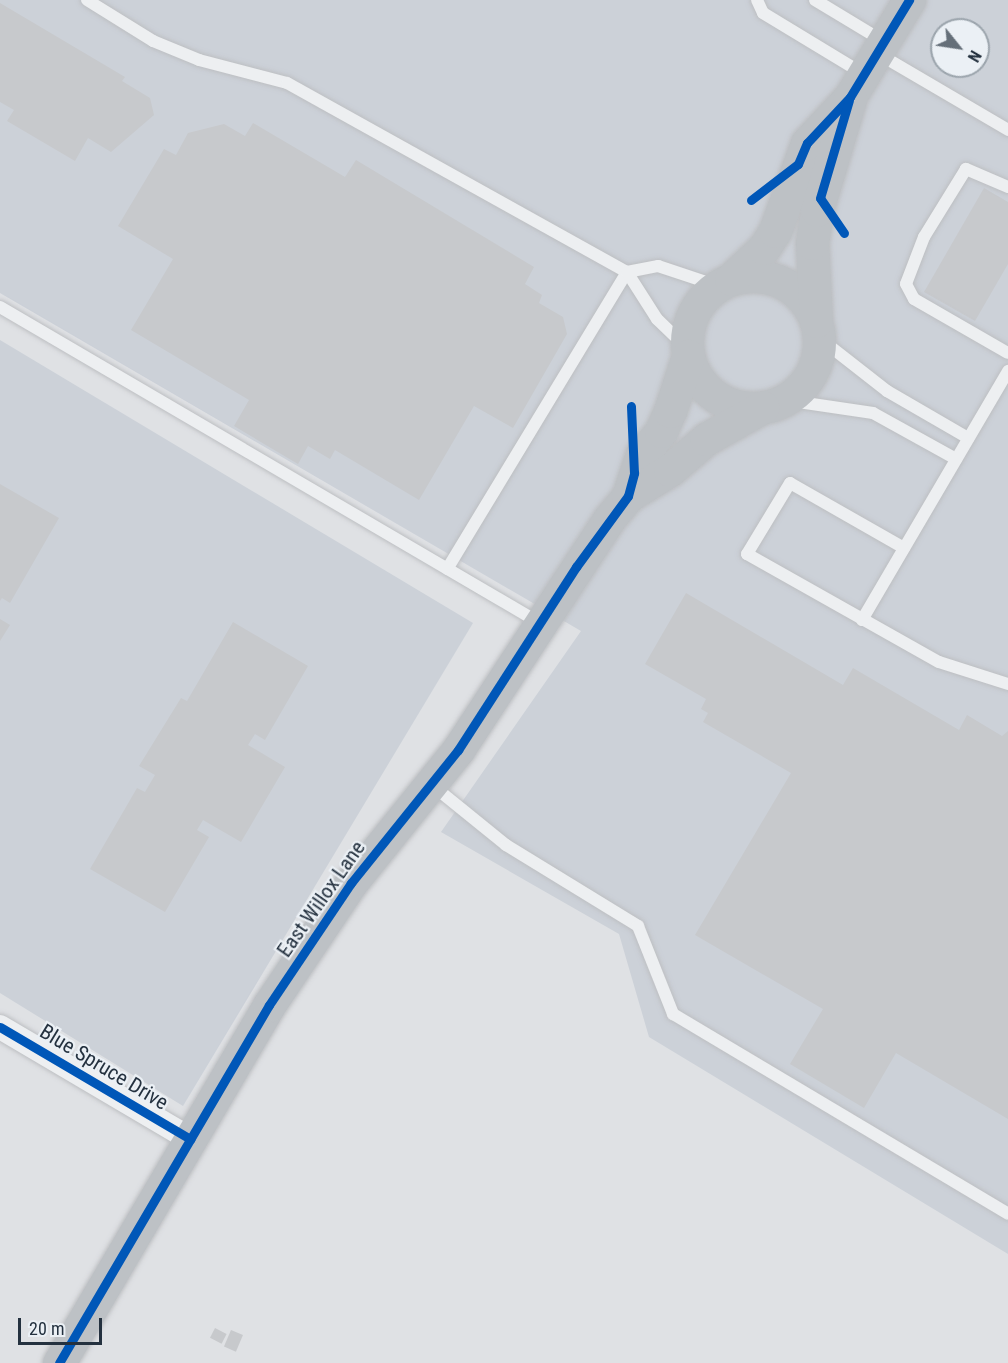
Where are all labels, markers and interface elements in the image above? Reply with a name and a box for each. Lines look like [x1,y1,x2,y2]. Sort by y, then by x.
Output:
north arrow [930,18,990,78]
text: N [964,47,985,65]
street label: East Willox Lane [272,836,370,962]
street label: Blue Spruce Drive [35,1019,173,1115]
scale bar [21,1306,105,1344]
text: 20 m [29,1318,64,1339]

